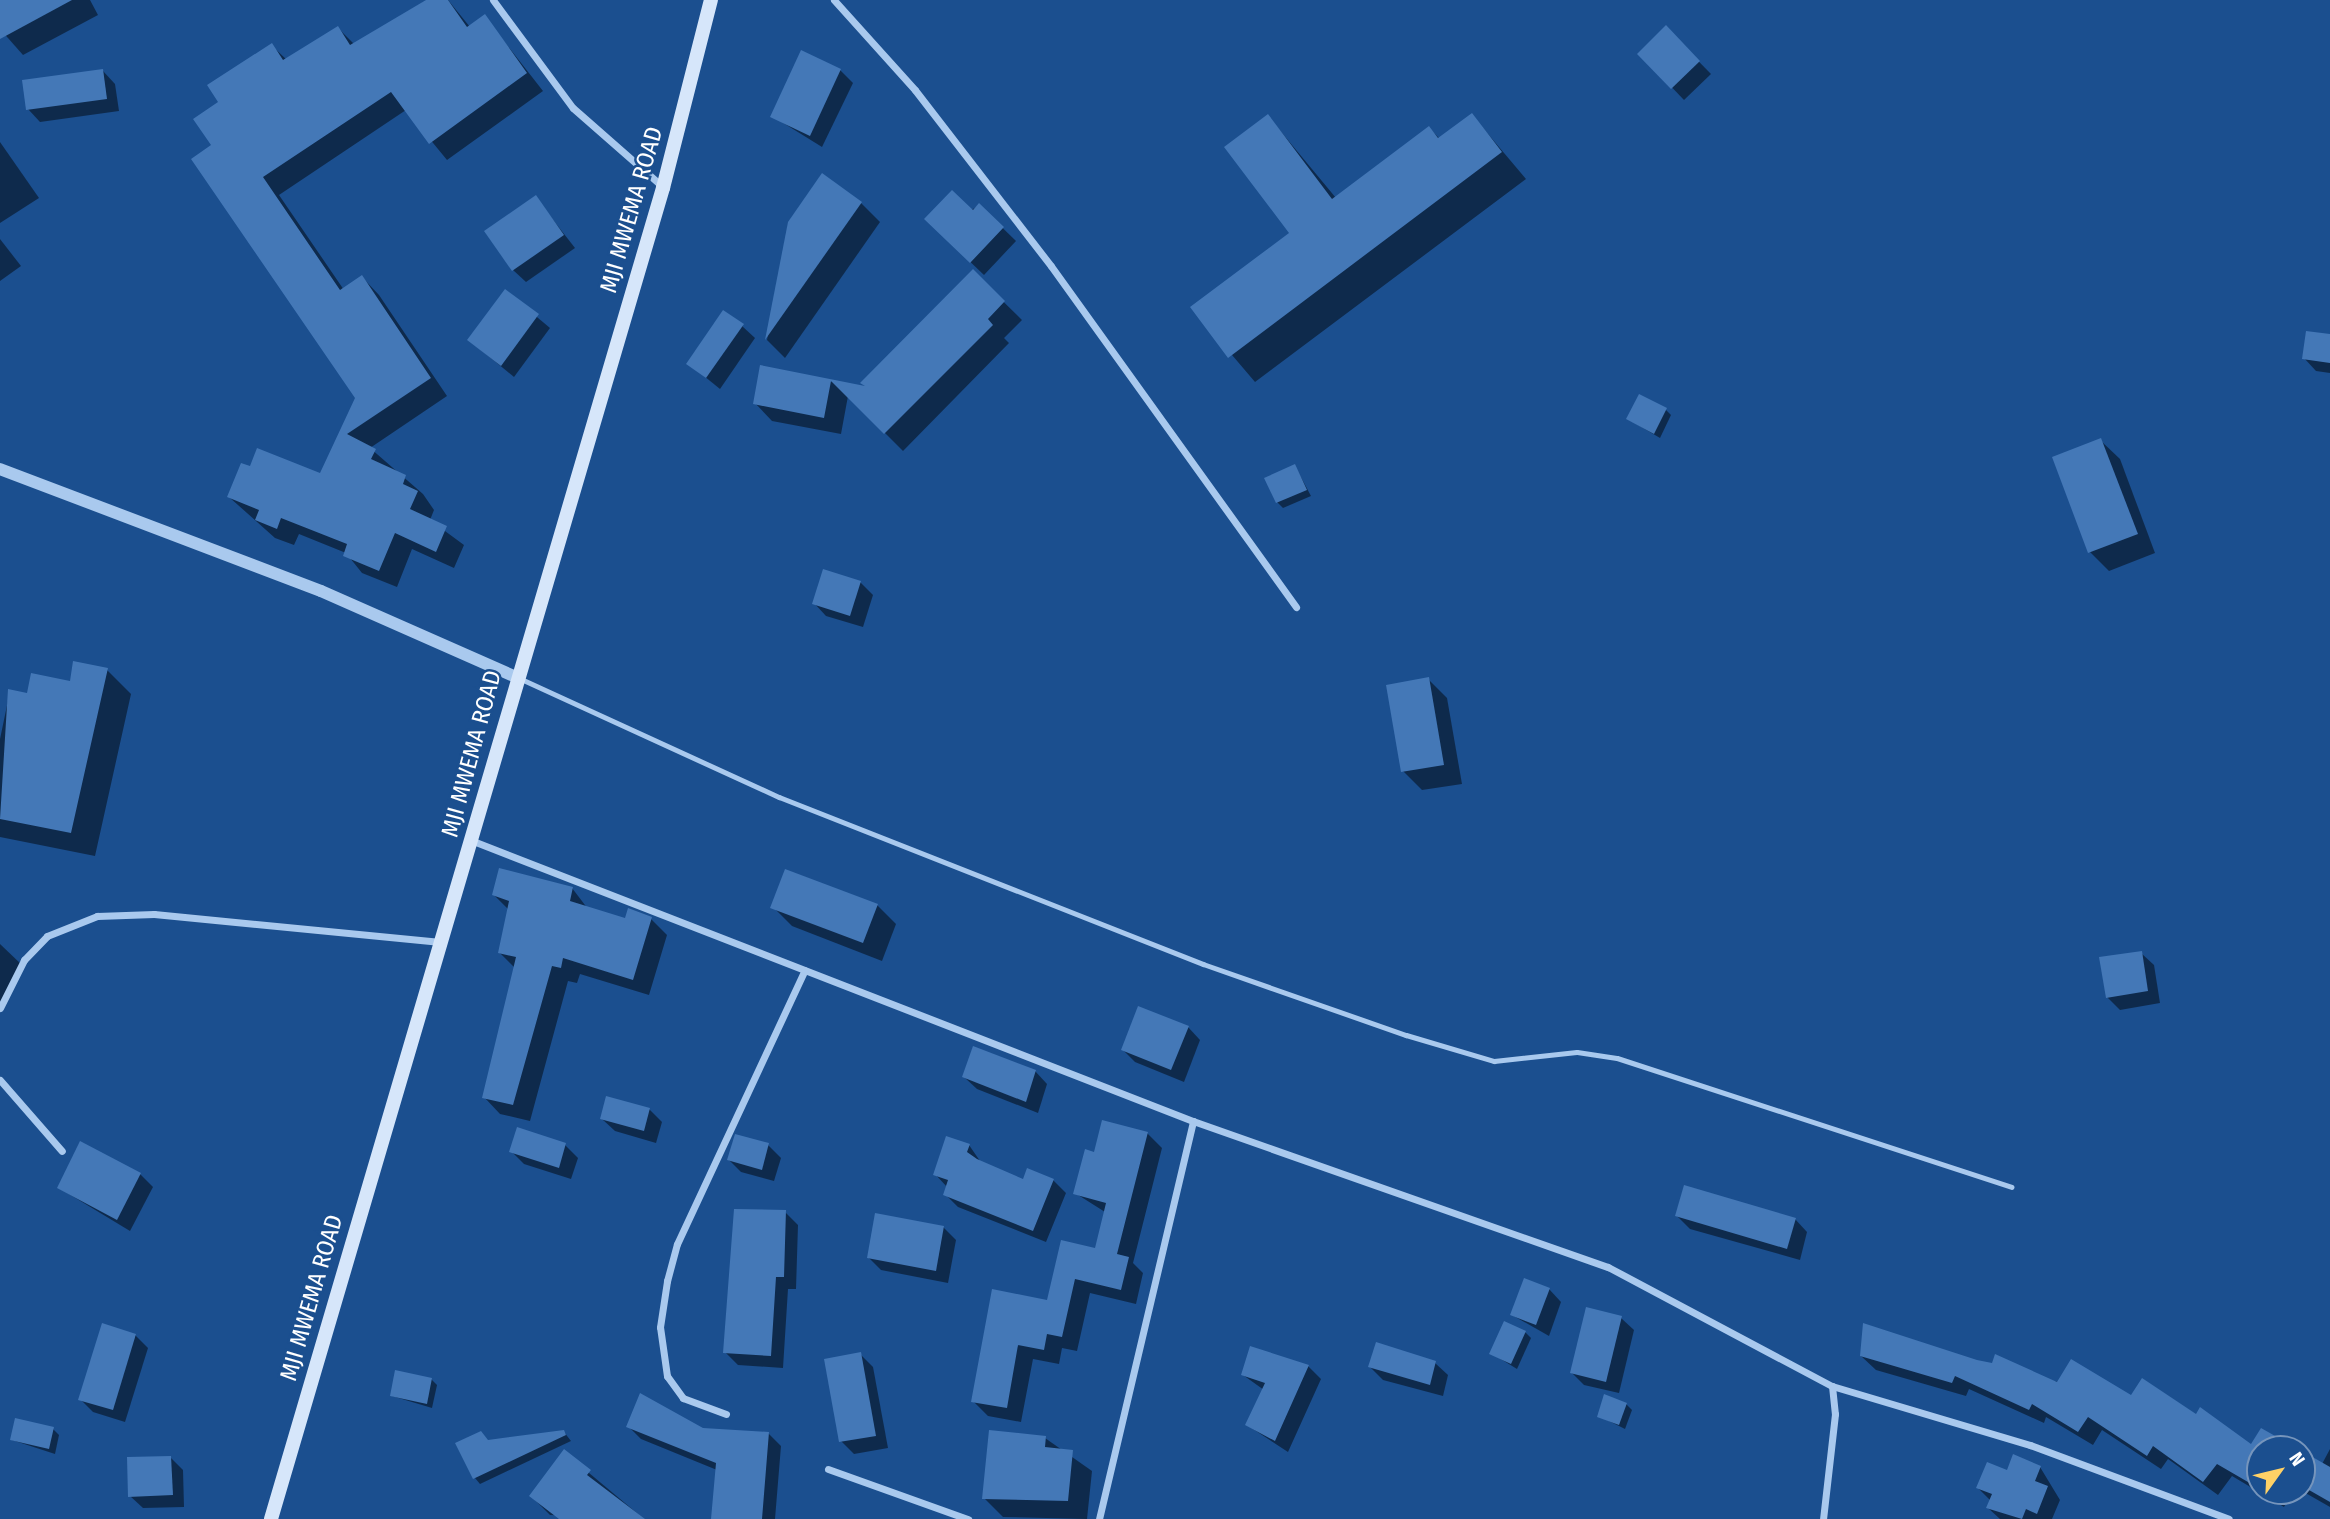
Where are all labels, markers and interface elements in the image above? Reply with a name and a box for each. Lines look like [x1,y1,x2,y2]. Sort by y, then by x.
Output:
street label: MJI MWEMA ROAD [595,124,669,296]
street label: MJI MWEMA ROAD [436,668,508,840]
street label: MJI MWEMA ROAD [275,1212,349,1384]
north arrow [2246,1435,2316,1505]
text: N [2284,1448,2310,1470]

